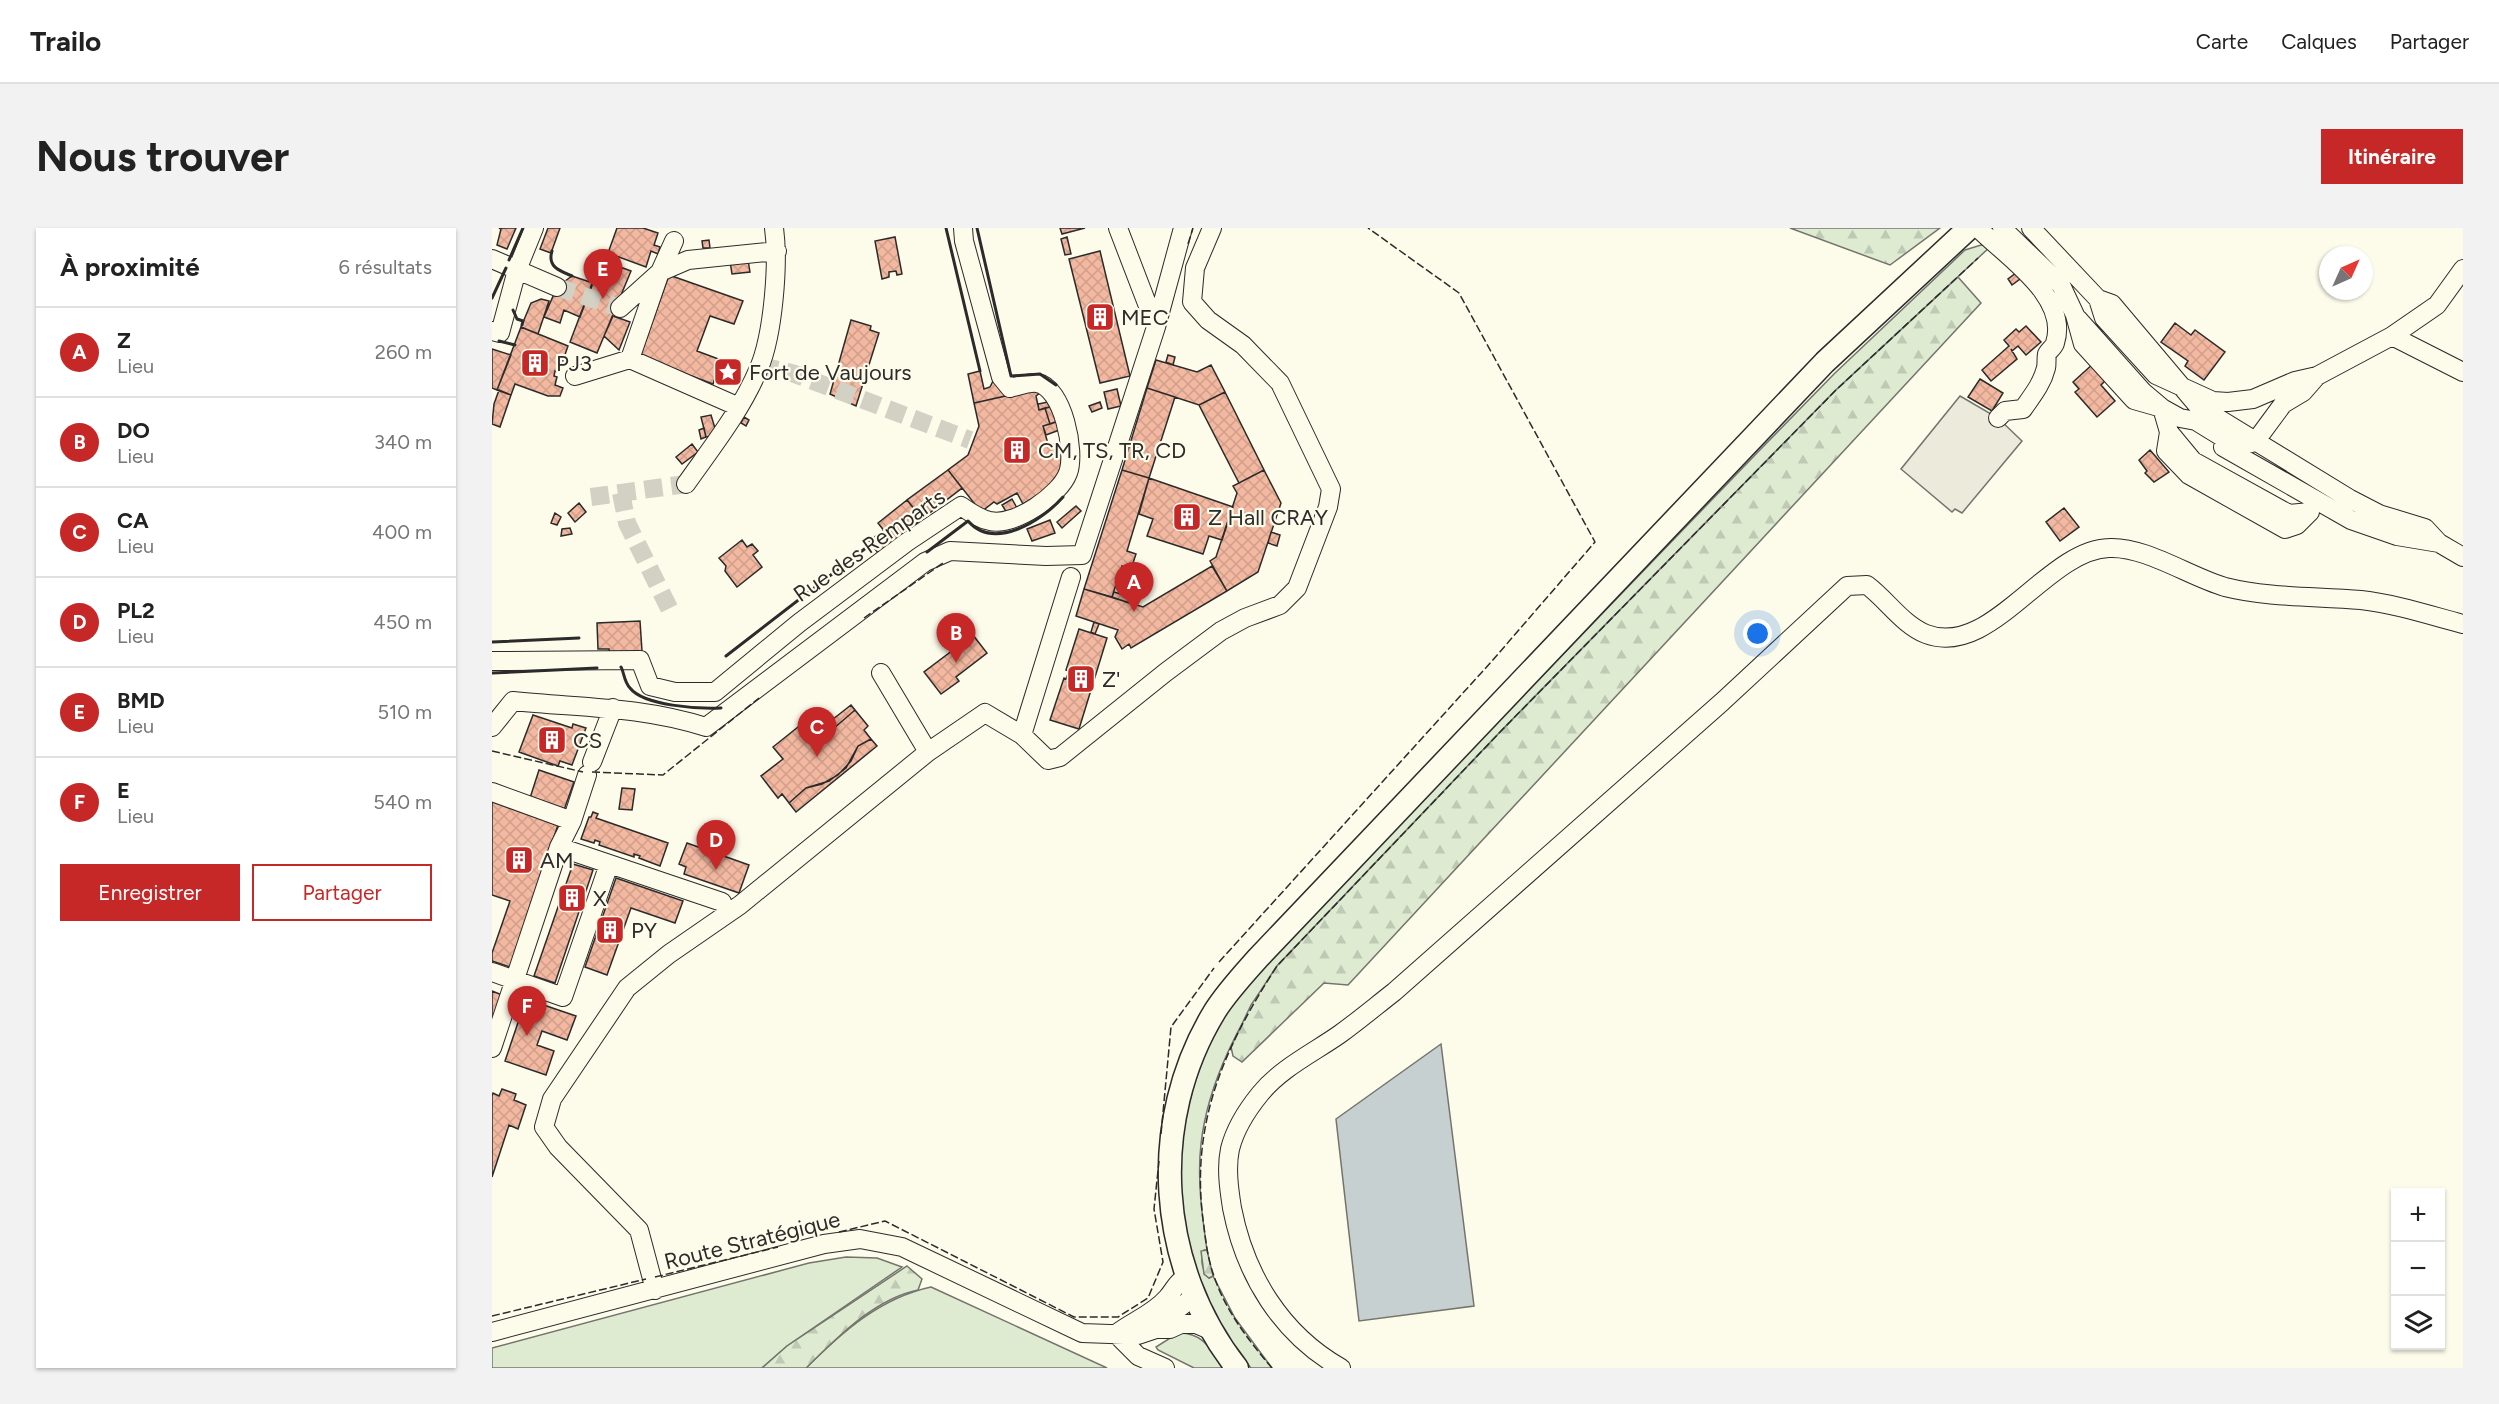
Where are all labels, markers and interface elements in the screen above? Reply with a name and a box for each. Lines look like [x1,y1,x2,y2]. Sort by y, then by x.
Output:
text: Trailo [30,24,101,58]
text: Carte [2196,29,2248,54]
text: Calques [2281,29,2357,54]
text: Partager [2390,29,2469,54]
button: Itinéraire [2321,129,2463,184]
text: Nous trouver [36,131,289,182]
north arrow [2319,246,2373,300]
pin: E [584,250,622,299]
text: À proximité [60,251,200,283]
text: 6 résultats [339,255,432,279]
building icon: MEC [1084,301,1116,333]
place label: MEC [1121,304,1169,331]
text: Z [117,327,131,354]
text: A [72,340,87,364]
text: 260 m [375,340,432,364]
building icon: PJ3 [519,347,551,379]
place label: PJ3 [556,350,592,377]
text: Lieu [117,354,154,378]
place icon: Fort de Vaujours [712,356,744,388]
place label: Fort de Vaujours [749,359,912,386]
text: DO [117,417,150,444]
text: B [73,430,86,454]
text: 340 m [374,430,432,454]
building icon: CM, TS, TR, CD [1001,434,1033,466]
place label: CM, TS, TR, CD [1038,437,1186,464]
text: Lieu [117,444,154,468]
street label: Rue des Remparts [788,483,950,608]
building icon: Z Hall CRAY [1171,501,1203,533]
place label: Z Hall CRAY [1208,504,1329,531]
text: CA [117,507,149,534]
text: C [72,520,87,544]
text: 400 m [372,520,432,544]
text: Lieu [117,534,154,558]
pin: A [1114,562,1154,612]
text: PL2 [117,597,155,624]
text: D [73,610,87,634]
text: 450 m [373,610,432,634]
pin: B [936,614,976,663]
your location [1743,619,1772,648]
text: Lieu [117,624,154,648]
building icon: Z' [1065,663,1097,695]
place label: Z' [1102,666,1121,693]
text: BMD [117,687,165,714]
text: E [74,700,85,724]
text: 510 m [377,700,432,724]
pin: C [798,708,836,757]
text: Lieu [117,714,154,738]
building icon: CS [536,724,568,756]
place label: CS [573,727,602,754]
text: E [117,777,130,804]
text: F [74,790,85,814]
text: 540 m [373,790,432,814]
text: Lieu [117,804,154,828]
pin: D [696,820,736,870]
building icon: AM [503,844,535,876]
place label: AM [540,847,574,874]
button: Enregistrer [60,864,240,921]
button: Partager [252,864,432,921]
building icon: X [556,882,588,914]
place label: X [593,885,607,912]
building icon: PY [594,914,626,946]
place label: PY [631,917,658,944]
pin: F [507,986,546,1036]
map controls [2391,1188,2445,1350]
button: + [2391,1188,2445,1242]
street label: Route Stratégique [661,1206,843,1275]
button: − [2391,1242,2445,1296]
button: layers [2391,1296,2445,1350]

